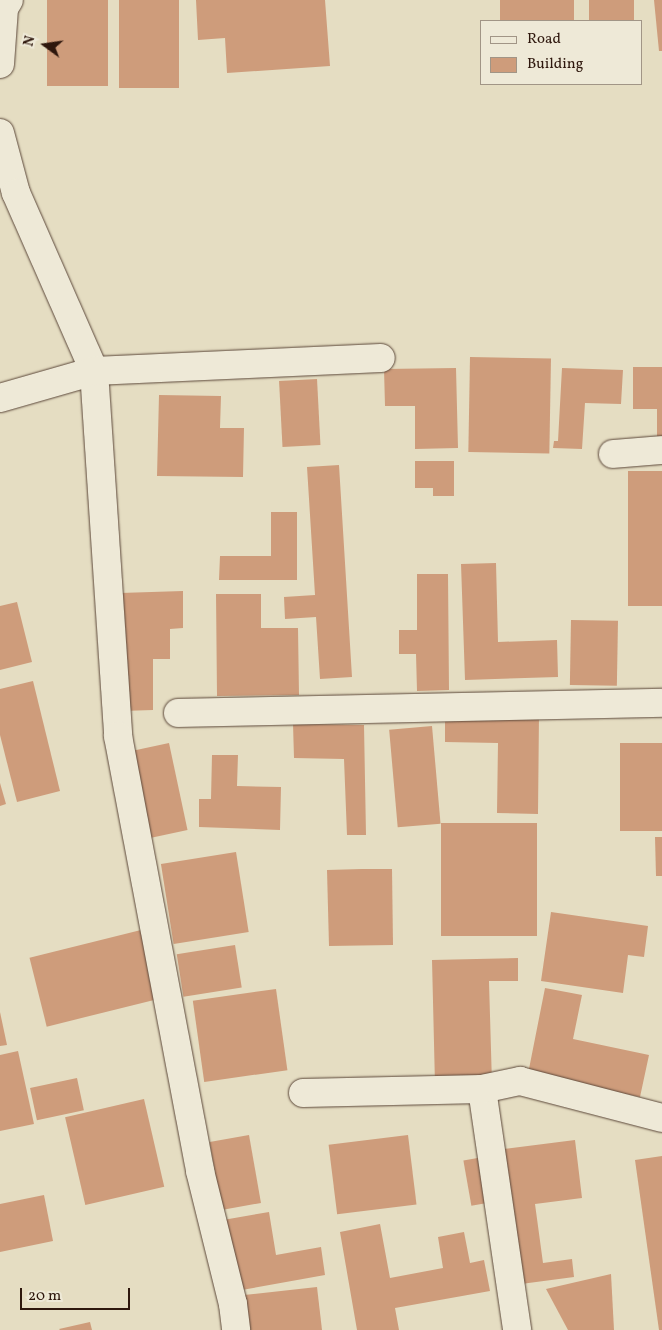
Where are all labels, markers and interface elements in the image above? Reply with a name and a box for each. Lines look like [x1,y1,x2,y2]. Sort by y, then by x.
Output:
north arrow [20,20,70,70]
legend [480,20,642,85]
text: Road [527,29,561,50]
text: N [20,34,40,48]
text: Building [527,54,583,75]
scale bar [22,1278,132,1310]
text: 20 m [28,1286,61,1307]

